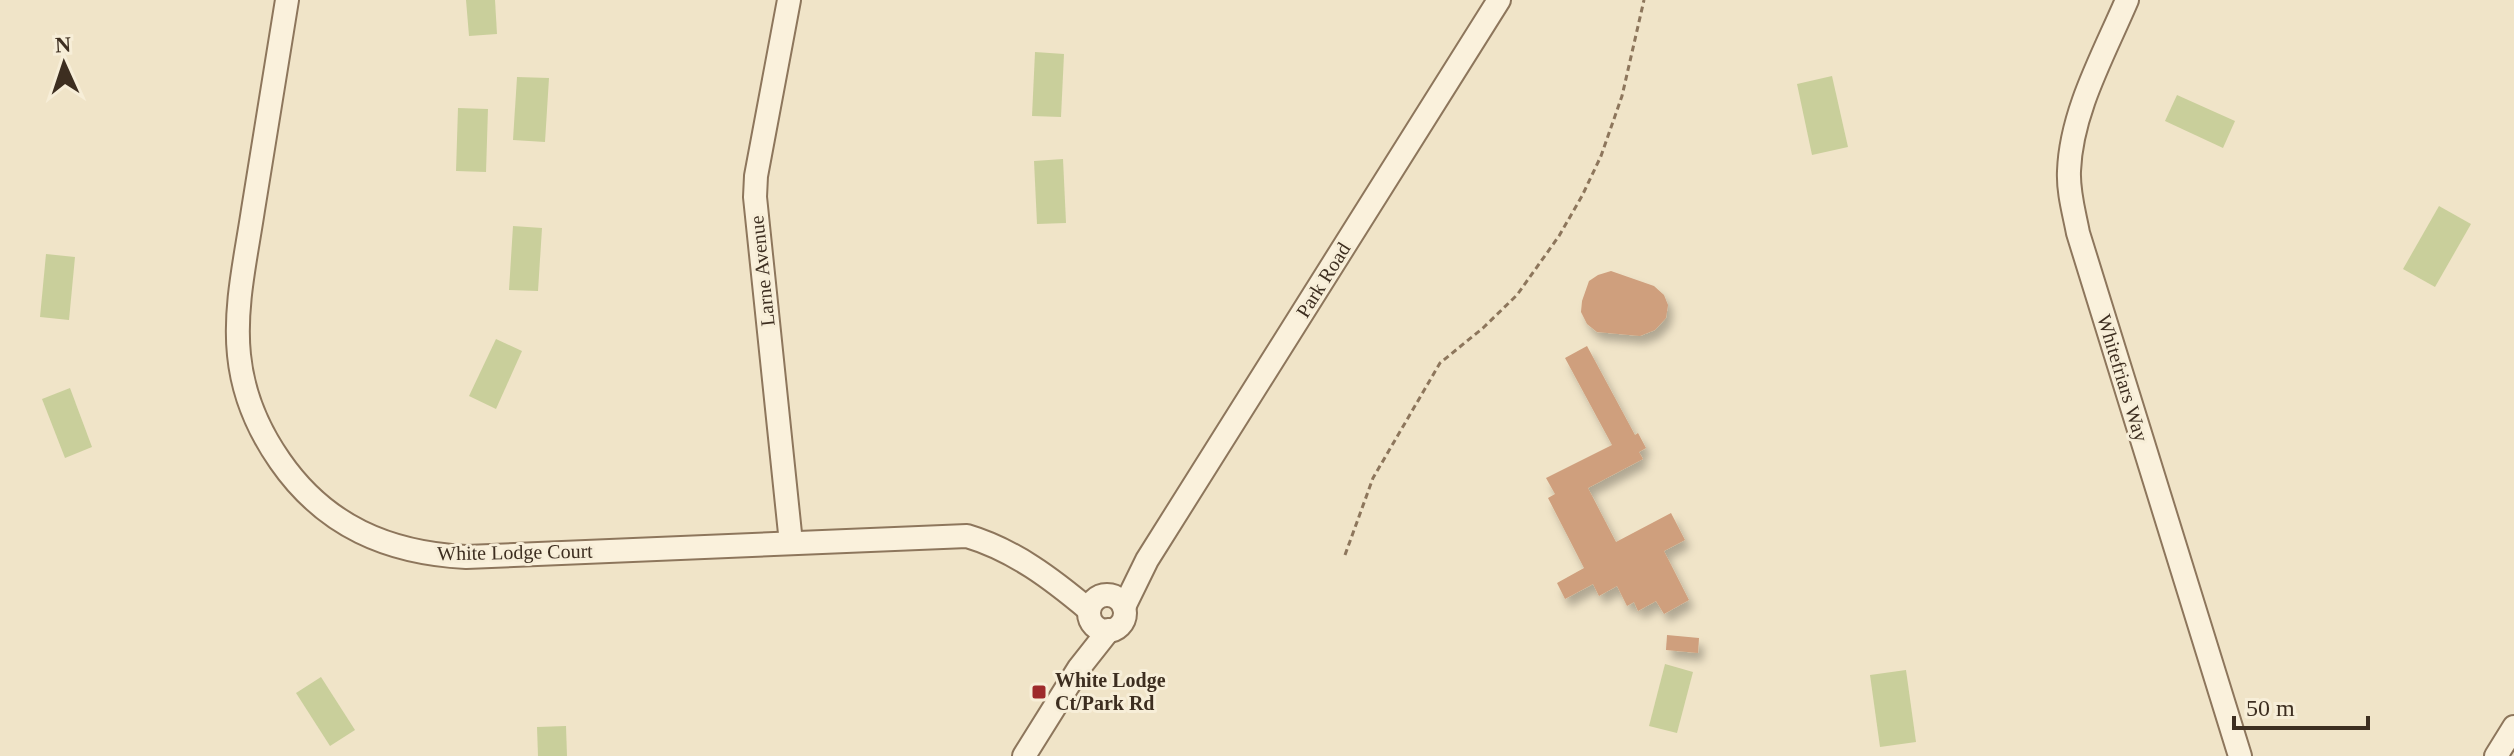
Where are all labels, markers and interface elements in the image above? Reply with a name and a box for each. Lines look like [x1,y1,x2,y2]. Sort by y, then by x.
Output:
north arrow [24,24,104,104]
text: N [54,32,72,57]
street label: Larne Avenue [745,214,779,327]
street label: Park Road [1291,239,1355,321]
street label: Whitefriars Way [2092,312,2153,445]
street label: White Lodge Court [437,540,593,565]
place label: White Lodge Ct/Park Rd [1055,669,1166,714]
scale bar [2234,680,2368,730]
marker: White Lodge Ct/Park Rd [1030,683,1048,701]
text: 50 m [2246,695,2295,721]

